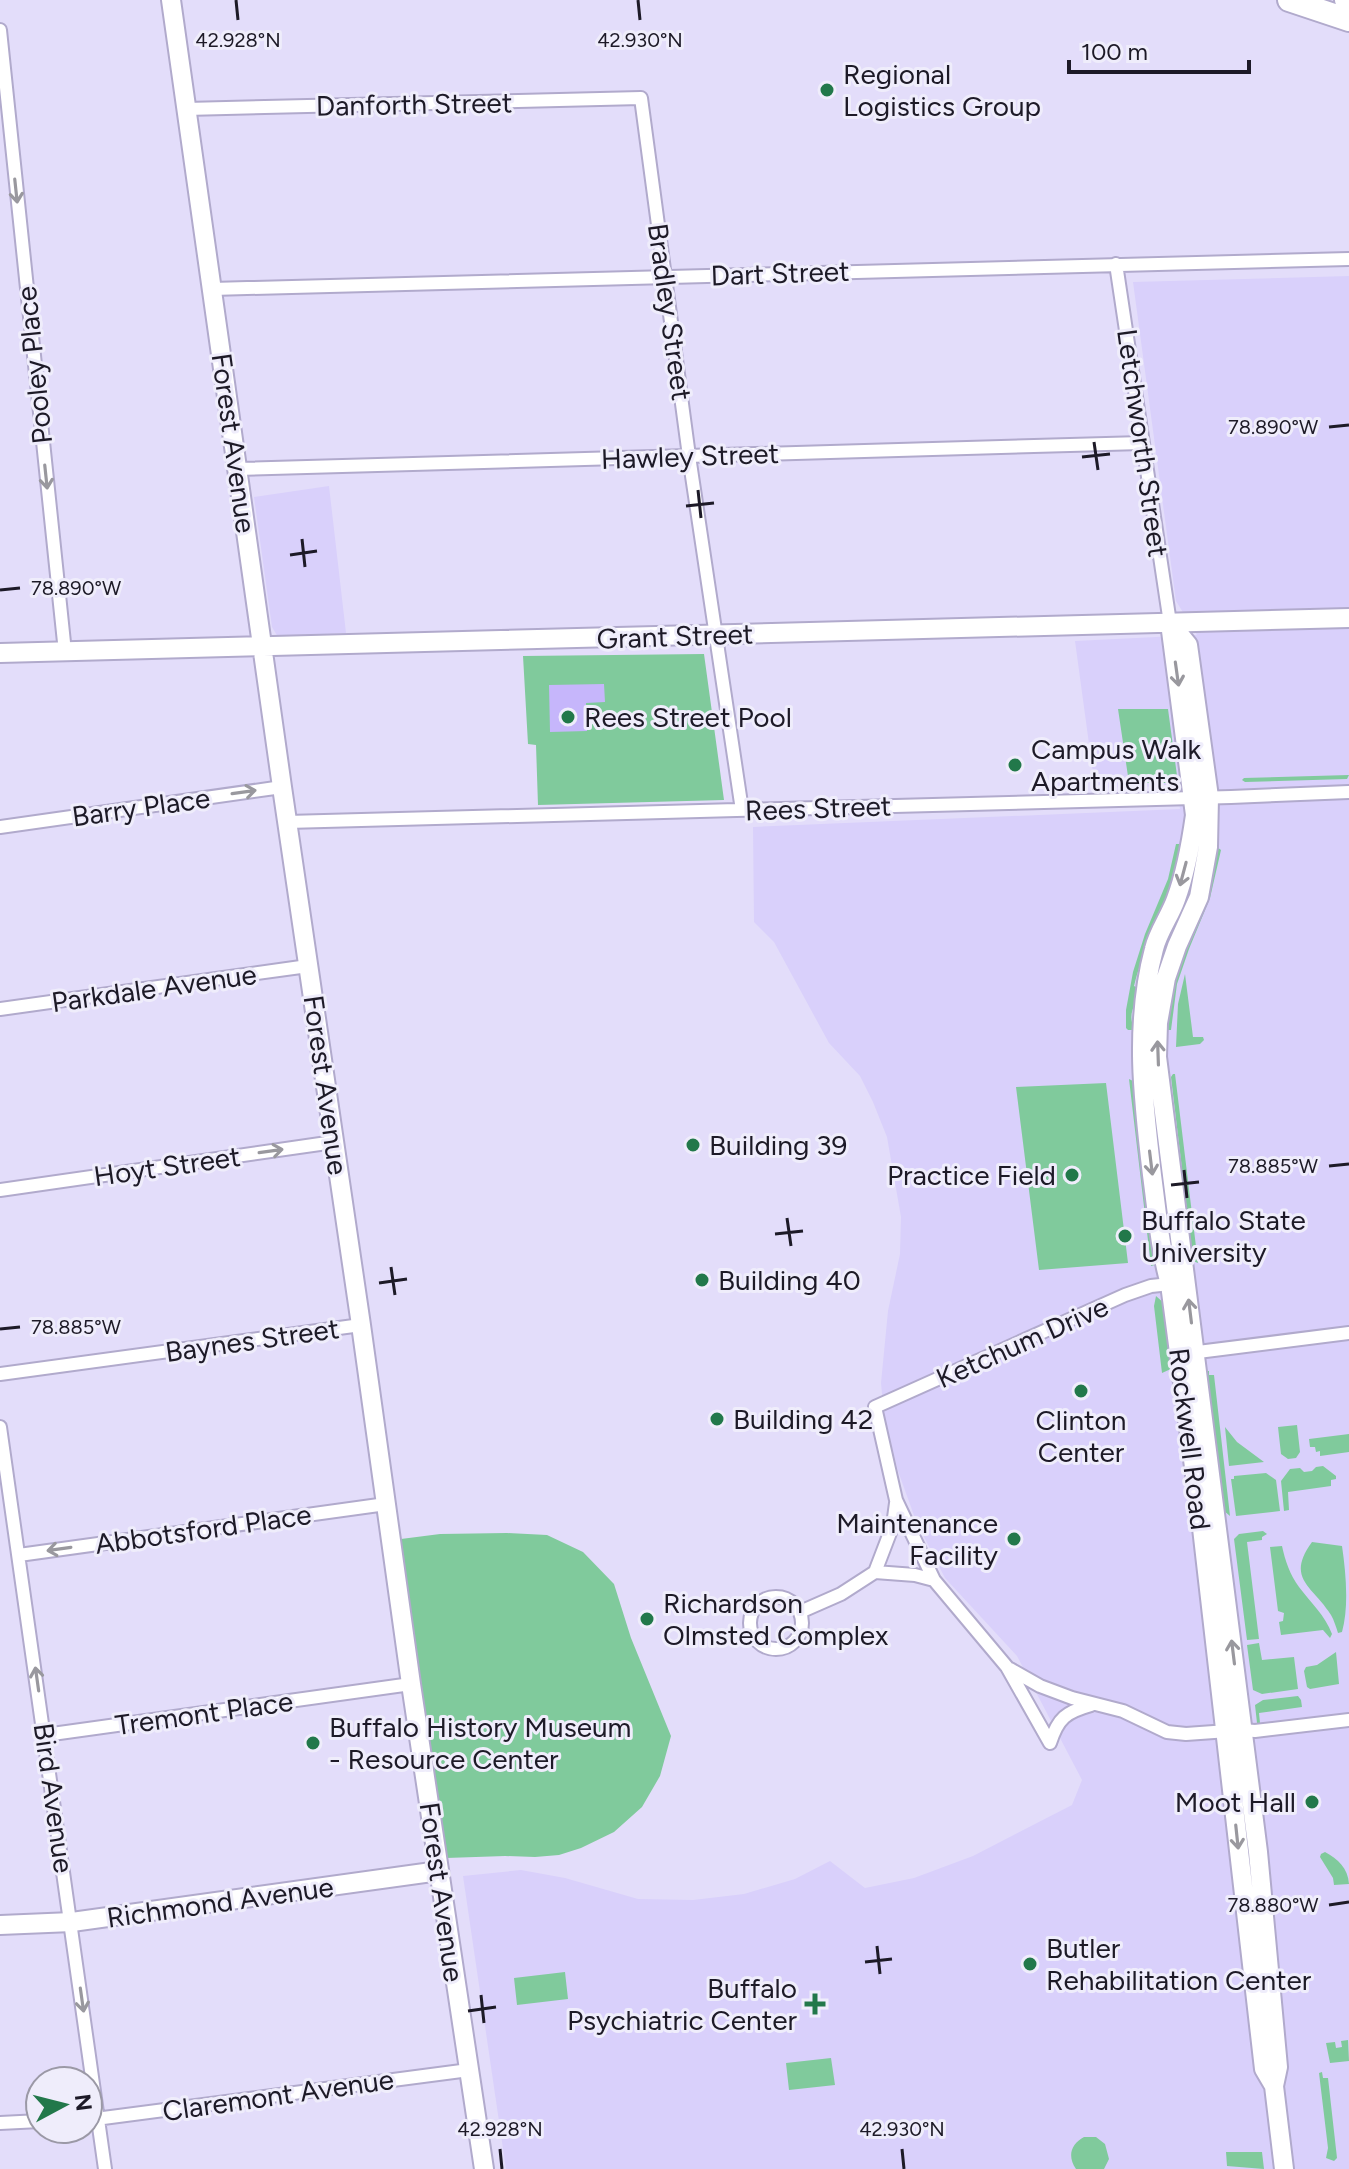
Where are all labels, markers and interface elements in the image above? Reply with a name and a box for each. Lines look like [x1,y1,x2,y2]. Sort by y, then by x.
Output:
scale bar [1069,24,1249,74]
text: 42.928°N [195,28,281,52]
text: 42.930°N [597,28,683,52]
text: 100 m [1081,37,1148,66]
place label: Regional Logistics Group [843,57,1041,123]
marker: Regional Logistics Group [818,81,836,99]
street label: Danforth Street [315,85,513,123]
one-way arrow [8,177,23,204]
street label: Bradley Street [641,221,699,403]
street label: Dart Street [710,254,850,292]
street label: Pooley Place [9,285,59,445]
street label: Letchworth Street [1110,327,1176,559]
street label: Forest Avenue [205,351,263,535]
text: 78.890°W [1228,415,1318,439]
street label: Hawley Street [600,436,780,476]
one-way arrow [39,463,54,490]
text: 78.890°W [31,576,121,600]
street label: Grant Street [596,616,754,656]
one-way arrow [1169,660,1184,687]
place label: Rees Street Pool [584,700,792,734]
marker: Rees Street Pool [559,708,577,726]
place label: Campus Walk Apartments [1031,732,1202,798]
marker: Campus Walk Apartments [1006,756,1024,774]
street label: Barry Place [70,780,212,834]
one-way arrow [230,784,256,799]
street label: Rees Street [744,788,892,828]
one-way arrow [1175,861,1190,887]
street label: Parkdale Avenue [49,957,259,1019]
street label: Forest Avenue [297,993,355,1177]
one-way arrow [1151,1040,1166,1067]
place label: Building 39 [709,1128,847,1162]
marker: Building 39 [684,1136,702,1154]
street label: Hoyt Street [92,1139,242,1193]
one-way arrow [258,1143,283,1158]
one-way arrow [1144,1150,1159,1175]
text: 78.885°W [1228,1154,1318,1178]
place label: Practice Field [887,1158,1056,1192]
marker: Practice Field [1063,1166,1081,1184]
place label: Buffalo State University [1141,1203,1306,1269]
marker: Buffalo State University [1116,1227,1134,1245]
place label: Building 40 [718,1263,861,1297]
marker: Building 40 [693,1271,711,1289]
street label: Ketchum Drive [931,1289,1113,1395]
one-way arrow [1183,1298,1198,1325]
street label: Baynes Street [163,1311,341,1369]
text: 78.885°W [31,1315,121,1339]
street label: Rockwell Road [1162,1346,1218,1532]
marker: Clinton Center [1072,1382,1090,1400]
place label: Building 42 [733,1402,873,1436]
place label: Clinton Center [1036,1403,1126,1469]
marker: Building 42 [708,1410,726,1428]
street label: Abbotsford Place [93,1497,313,1561]
place label: Maintenance Facility [836,1506,998,1572]
marker: Maintenance Facility [1005,1530,1023,1548]
one-way arrow [47,1542,72,1557]
place label: Richardson Olmsted Complex [663,1586,889,1652]
marker: Richardson Olmsted Complex [638,1610,656,1628]
one-way arrow [1225,1639,1240,1666]
one-way arrow [29,1667,44,1692]
street label: Tremont Place [113,1684,295,1742]
place label: Buffalo History Museum - Resource Center [329,1710,631,1776]
street label: Bird Avenue [27,1721,81,1875]
marker: Buffalo History Museum - Resource Center [304,1734,322,1752]
place label: Moot Hall [1175,1785,1296,1819]
marker: Moot Hall [1303,1793,1321,1811]
street label: Forest Avenue [413,1800,471,1984]
one-way arrow [1230,1823,1245,1850]
street label: Richmond Avenue [104,1869,336,1935]
text: 78.880°W [1227,1893,1319,1917]
place label: Butler Rehabilitation Center [1046,1931,1312,1997]
marker: Butler Rehabilitation Center [1021,1955,1039,1973]
place label: Buffalo Psychiatric Center [567,1971,798,2037]
one-way arrow [75,1986,90,2012]
marker: Buffalo Psychiatric Center [804,1993,826,2015]
street label: Claremont Avenue [160,2062,396,2128]
north arrow [24,2065,104,2145]
text: N [69,2093,98,2113]
text: 42.928°N [457,2117,543,2141]
text: 42.930°N [859,2117,945,2141]

